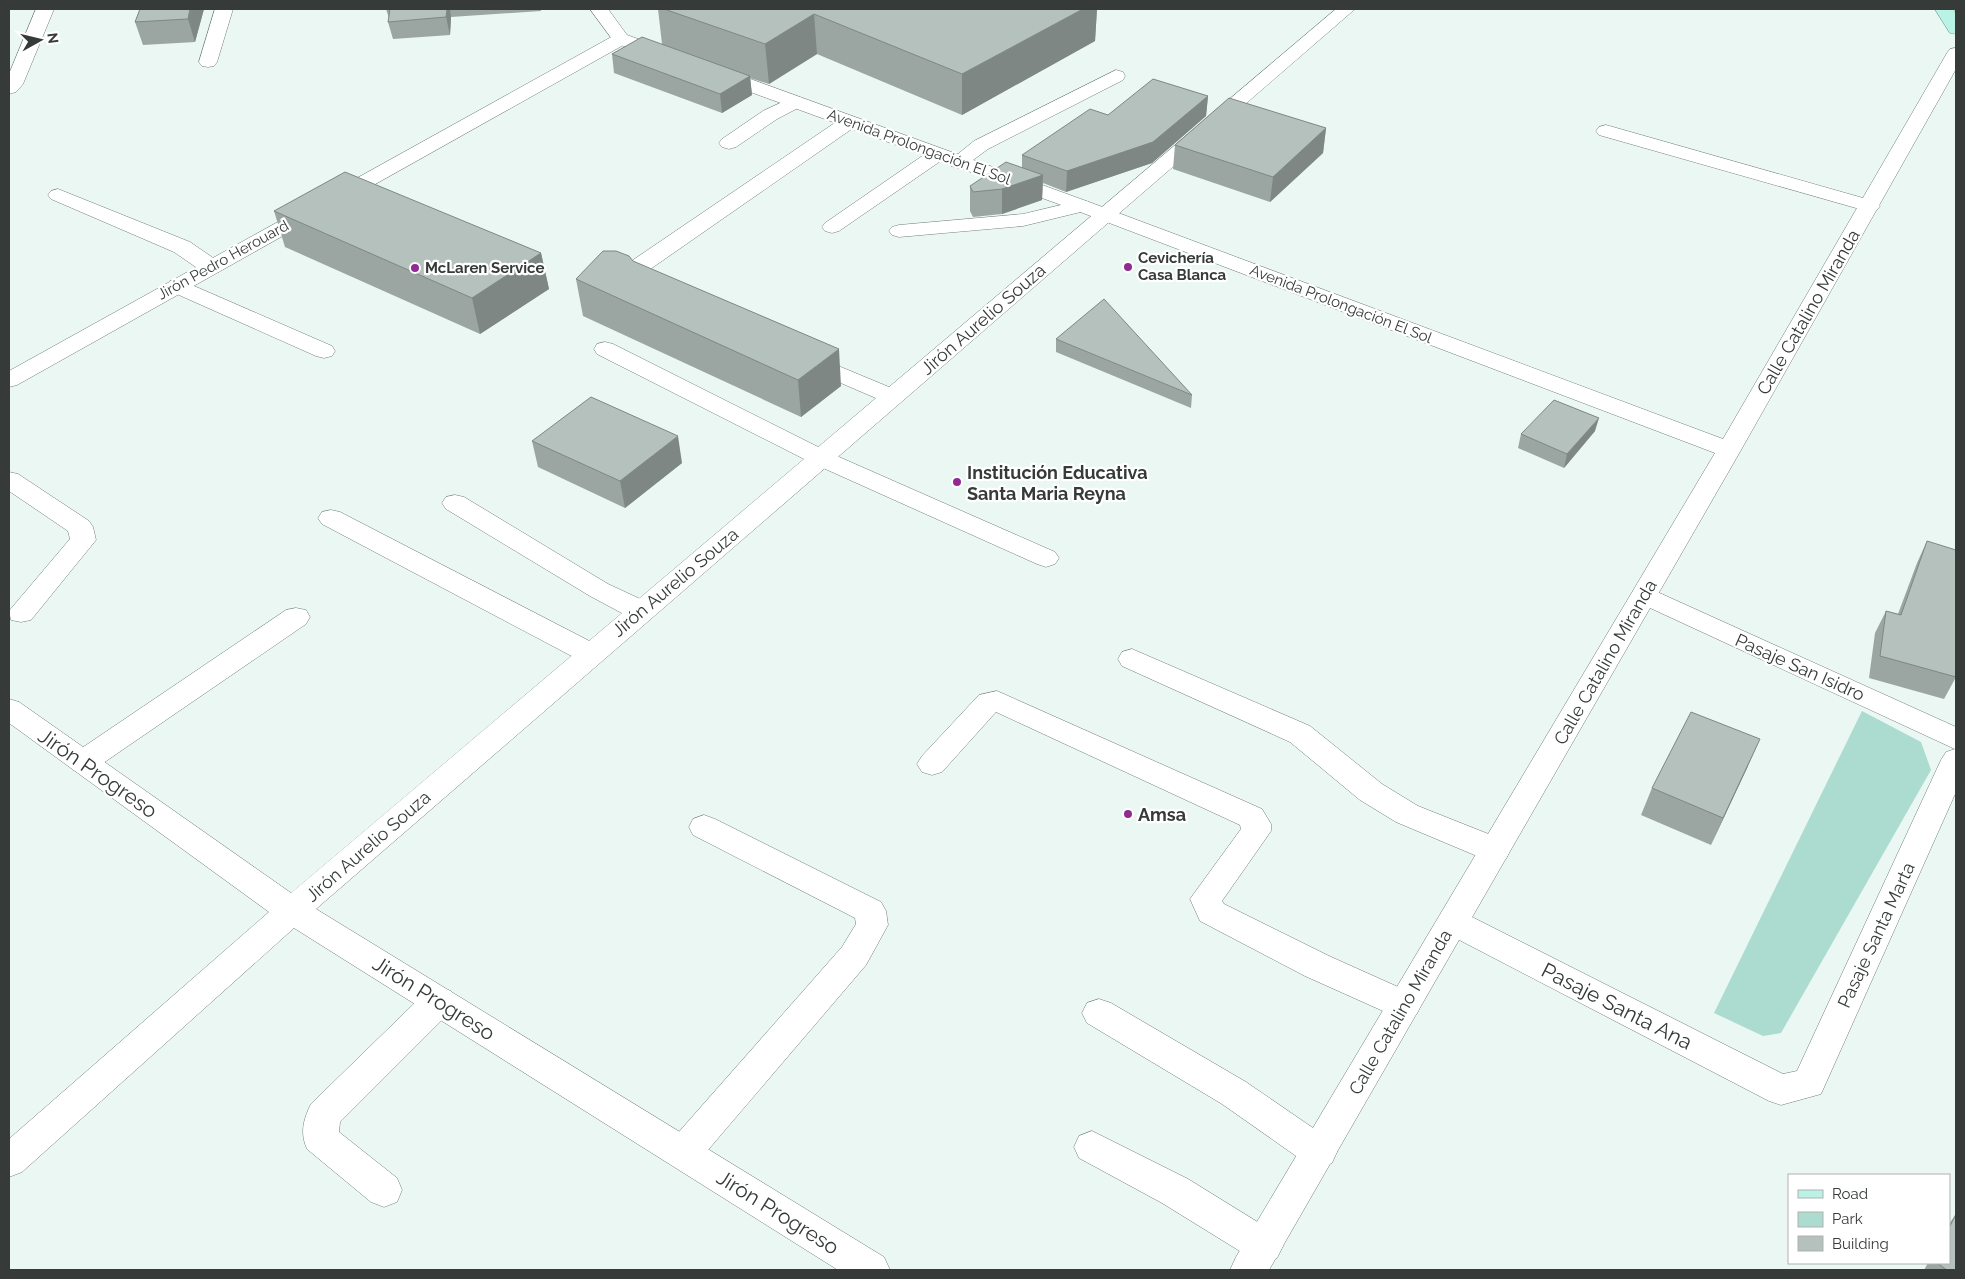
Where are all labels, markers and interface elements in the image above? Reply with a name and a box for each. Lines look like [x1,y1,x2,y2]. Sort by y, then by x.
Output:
north arrow [15,15,65,65]
text: N [44,32,62,45]
street label: Avenida Prolongación El Sol [825,105,1014,189]
street label: Jirón Pedro Herouard [154,216,292,304]
street label: Calle Catalino Miranda [1752,226,1864,398]
place label: Cevichería Casa Blanca [1138,249,1227,284]
place label: McLaren Service [425,259,544,277]
street label: Jirón Aurelio Souza [916,259,1050,379]
marker: Cevichería Casa Blanca [1122,261,1134,273]
street label: Avenida Prolongación El Sol [1247,261,1435,347]
marker: McLaren Service [409,262,421,274]
place label: Institución Educativa Santa Maria Reyna [967,462,1148,504]
marker: Institución Educativa Santa Maria Reyna [951,476,963,488]
street label: Jirón Aurelio Souza [608,523,742,641]
street label: Calle Catalino Miranda [1549,576,1661,748]
street label: Pasaje San Isidro [1732,629,1868,705]
street label: Jirón Progreso [34,723,162,823]
street label: Jirón Aurelio Souza [301,786,435,906]
place label: Amsa [1138,804,1186,825]
marker: Amsa [1122,808,1134,820]
street label: Pasaje Santa Marta [1833,859,1919,1011]
street label: Calle Catalino Miranda [1344,926,1456,1098]
street label: Jirón Progreso [368,950,500,1046]
street label: Pasaje Santa Ana [1537,957,1697,1055]
street label: Jirón Progreso [712,1164,844,1260]
legend [1788,1174,1950,1264]
text: Road [1832,1185,1868,1203]
text: Park [1832,1210,1863,1228]
text: Building [1832,1235,1889,1253]

